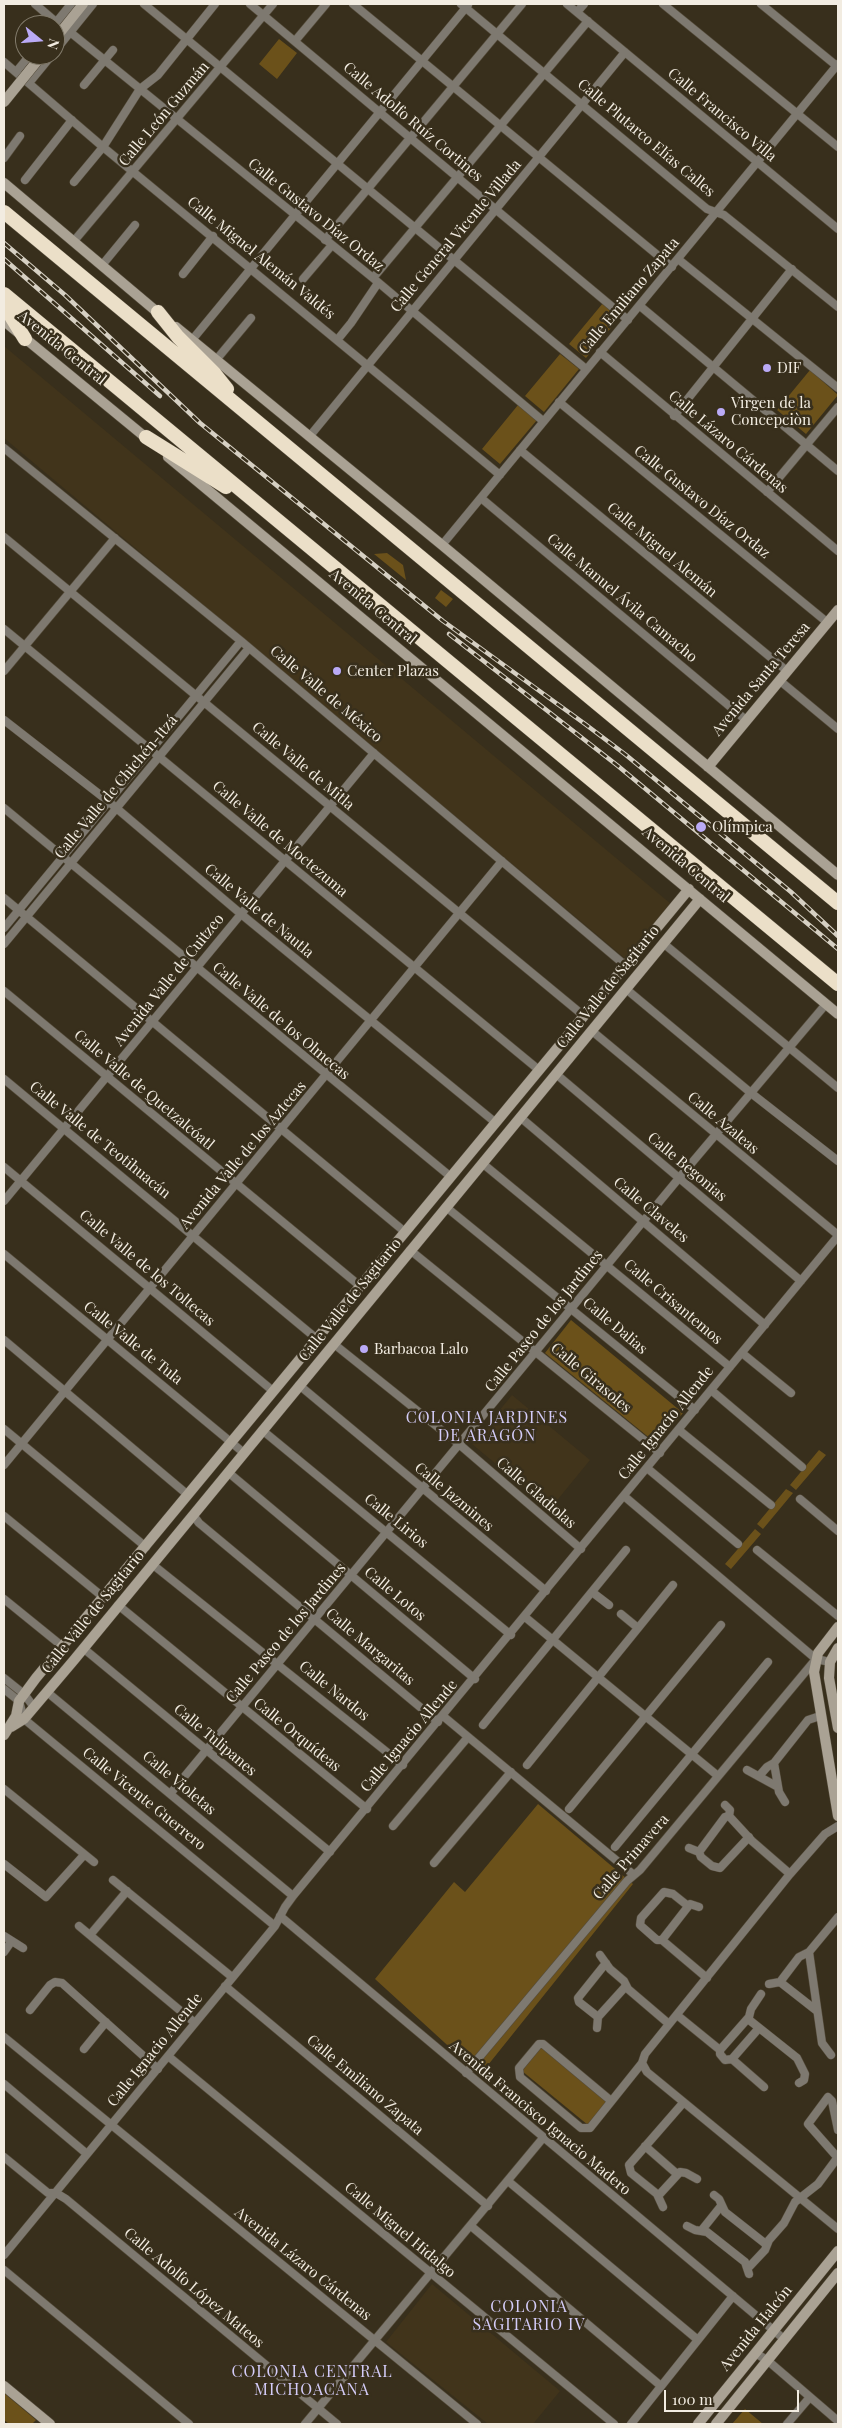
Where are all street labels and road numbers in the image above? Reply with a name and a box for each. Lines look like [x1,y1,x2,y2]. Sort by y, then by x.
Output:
street label: Calle León Guzmán [115,58,213,170]
street label: Calle Adolfo Ruíz Cortines [340,58,486,186]
street label: Calle Francisco Villa [664,64,780,166]
street label: Calle Plutarco Elías Calles [574,75,718,201]
street label: Calle Gustavo Díaz Ordaz [244,155,388,275]
street label: Calle General Vicente Villada [387,156,525,316]
street label: Calle Miguel Alemán Valdés [183,193,339,323]
street label: Calle Emiliano Zapata [575,234,683,358]
street label: Avenida Central [14,307,110,389]
street label: Calle Lázaro Cárdenas [665,387,791,497]
street label: Calle Gustavo Díaz Ordaz [630,442,774,562]
street label: Calle Miguel Alemán [603,499,721,601]
street label: Calle Manuel Ávila Camacho [543,530,701,666]
street label: Avenida Central [326,565,420,649]
street label: Avenida Santa Teresa [708,618,814,740]
street label: Calle Valle de México [266,642,386,746]
street label: Calle Valle de Chichén-Itzá [51,712,181,862]
street label: Calle Valle de Mitla [248,718,358,814]
street label: Calle Valle de Moctezuma [209,777,351,901]
street label: Avenida Central [639,823,733,907]
street label: Calle Valle de Nautla [201,860,317,962]
street label: Avenida Valle de Cuitzeo [110,910,228,1050]
street label: Calle Valle de Sagitario [553,922,663,1052]
street label: Calle Valle de los Olmecas [209,958,353,1084]
street label: Calle Valle de Quetzalcóatl [70,1026,218,1154]
street label: Calle Valle de Teotihuacán [26,1078,174,1202]
street label: Avenida Valle de los Aztecas [176,1078,310,1232]
street label: Calle Azaleas [684,1088,762,1158]
street label: Calle Begonias [644,1129,730,1205]
street label: Calle Claveles [610,1173,692,1247]
street label: Calle Valle de los Toltecas [76,1206,218,1330]
street label: Calle Valle de Sagitario [295,1235,405,1365]
street label: Calle Paseo de los Jardines [481,1246,607,1396]
street label: Calle Crisantemos [620,1256,726,1348]
street label: Calle Dalias [579,1294,651,1358]
street label: Calle Valle de Tula [80,1298,186,1388]
street label: Calle Girasoles [547,1339,635,1417]
street label: Calle Ignacio Allende [615,1362,717,1484]
street label: Calle Gladiolas [493,1454,579,1532]
street label: Calle Jazmines [411,1459,497,1535]
street label: Calle Lirios [361,1490,431,1552]
street label: Calle Valle de Sagitario [38,1547,148,1677]
street label: Calle Paseo de los Jardines [222,1559,350,1707]
street label: Calle Lotos [361,1563,429,1625]
street label: Calle Margaritas [322,1605,418,1689]
street label: Calle Nardos [295,1657,373,1725]
street label: Calle Ignacio Allende [357,1676,461,1796]
street label: Calle Orquídeas [250,1694,344,1776]
street label: Calle Tulipanes [170,1700,260,1780]
street label: Calle Vicente Guerrero [79,1744,209,1854]
street label: Calle Violetas [139,1747,219,1819]
street label: Calle Primavera [589,1811,673,1903]
street label: Calle Ignacio Allende [104,1989,206,2111]
street label: Calle Emiliano Zapata [303,2031,427,2139]
street label: Avenida Francisco Ignacio Madero [446,2037,634,2199]
street label: Calle Miguel Hidalgo [341,2178,459,2282]
street label: Avenida Lázaro Cárdenas [231,2203,375,2325]
street label: Calle Adolfo López Mateos [120,2224,268,2352]
street label: Avenida Halcón [716,2282,796,2374]

